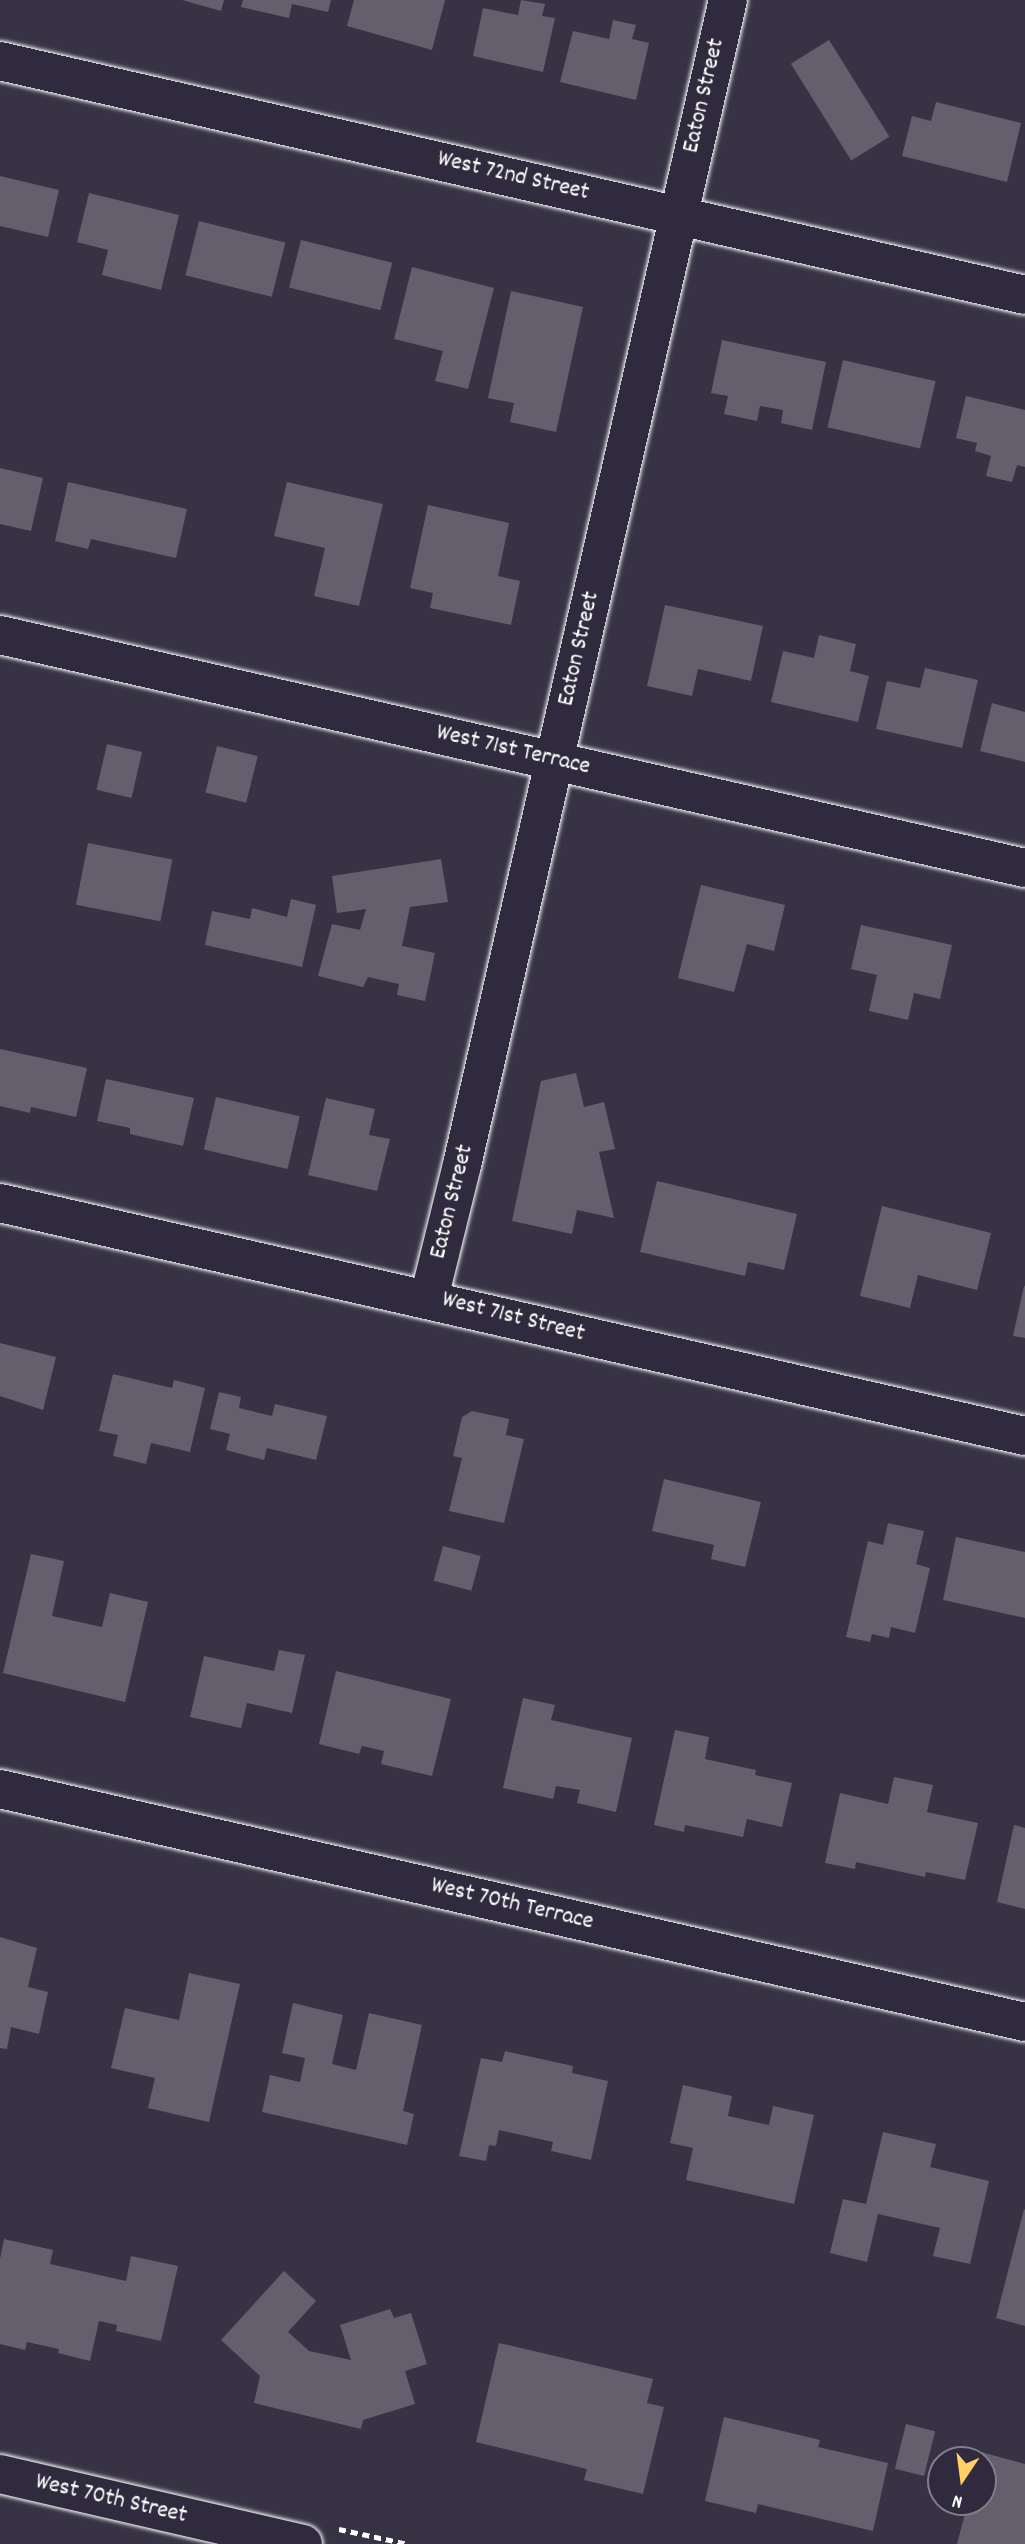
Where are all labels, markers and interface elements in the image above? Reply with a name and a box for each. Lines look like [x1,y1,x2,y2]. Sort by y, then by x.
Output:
street label: Eaton Street [678,36,732,156]
street label: West 72nd Street [434,146,592,208]
street label: Eaton Street [553,589,607,709]
street label: West 71st Terrace [433,719,593,783]
street label: Eaton Street [425,1142,481,1262]
street label: West 71st Street [439,1286,587,1350]
street label: West 70th Terrace [428,1872,596,1938]
north arrow [927,2446,997,2516]
street label: West 70th Street [32,2469,190,2531]
text: N [950,2486,965,2514]

